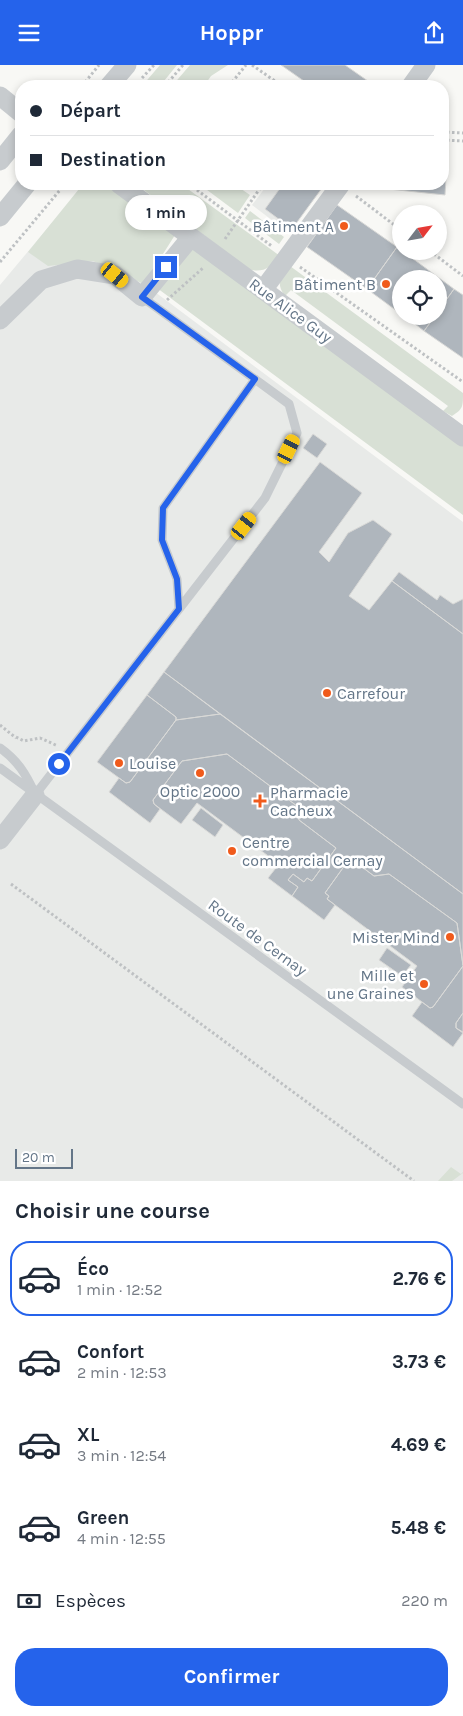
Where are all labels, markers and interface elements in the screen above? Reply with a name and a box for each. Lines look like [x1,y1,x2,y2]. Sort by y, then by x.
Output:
icon: menu [15,19,43,47]
icon: share [420,19,448,47]
text: Hoppr [200,20,263,46]
text: Départ [60,100,121,122]
text: Destination [60,149,166,171]
callout: 1 min [125,195,207,229]
text: 1 min [146,203,186,222]
north arrow [392,205,448,260]
map controls [392,205,447,325]
place label: Bâtiment A [253,217,334,236]
marker: Bâtiment A [338,220,350,232]
route end [155,256,177,278]
car [98,260,131,290]
button: locate [392,270,447,325]
street label: Rue Alice Guy [246,274,336,347]
place label: Bâtiment B [294,275,376,294]
marker: Bâtiment B [380,278,392,290]
car [275,432,302,466]
car [228,510,259,542]
place label: Carrefour [337,684,405,703]
marker: Carrefour [321,687,333,699]
route start [48,753,70,775]
place label: Louise [129,754,176,773]
marker: Louise [113,757,125,769]
marker: Optic 2000 [194,767,206,779]
place label: Optic 2000 [160,782,240,801]
place label: Pharmacie Cacheux [270,783,348,820]
marker: Pharmacie Cacheux [254,795,266,807]
place label: Centre commercial Cernay [242,833,383,870]
marker: Centre commercial Cernay [226,845,238,857]
street label: Route de Cernay [205,895,311,980]
place label: Mister Mind [352,928,440,947]
marker: Mister Mind [444,931,456,943]
place label: Mille et une Graines [327,966,414,1003]
marker: Mille et une Graines [418,978,430,990]
scale bar [15,1146,72,1169]
text: 20 m [22,1149,55,1166]
text: Choisir une course [15,1198,210,1224]
icon: car [17,1256,62,1301]
text: Éco [77,1258,109,1280]
text: 2.76 € [393,1268,446,1290]
text: 1 min · 12:52 [77,1280,163,1299]
icon: car [17,1339,62,1384]
text: Confort [77,1341,144,1363]
text: 3.73 € [392,1351,446,1373]
text: 2 min · 12:53 [77,1363,167,1382]
icon: car [17,1422,62,1467]
text: XL [77,1424,99,1446]
text: 4.69 € [391,1434,446,1456]
text: 3 min · 12:54 [77,1446,166,1465]
icon: car [17,1505,62,1550]
text: Green [77,1507,129,1529]
text: 5.48 € [390,1517,446,1539]
text: 4 min · 12:55 [77,1529,166,1548]
icon: cash [15,1587,43,1615]
text: Espèces [55,1590,126,1612]
text: 220 m [401,1591,448,1610]
button: Confirmer [15,1648,448,1706]

